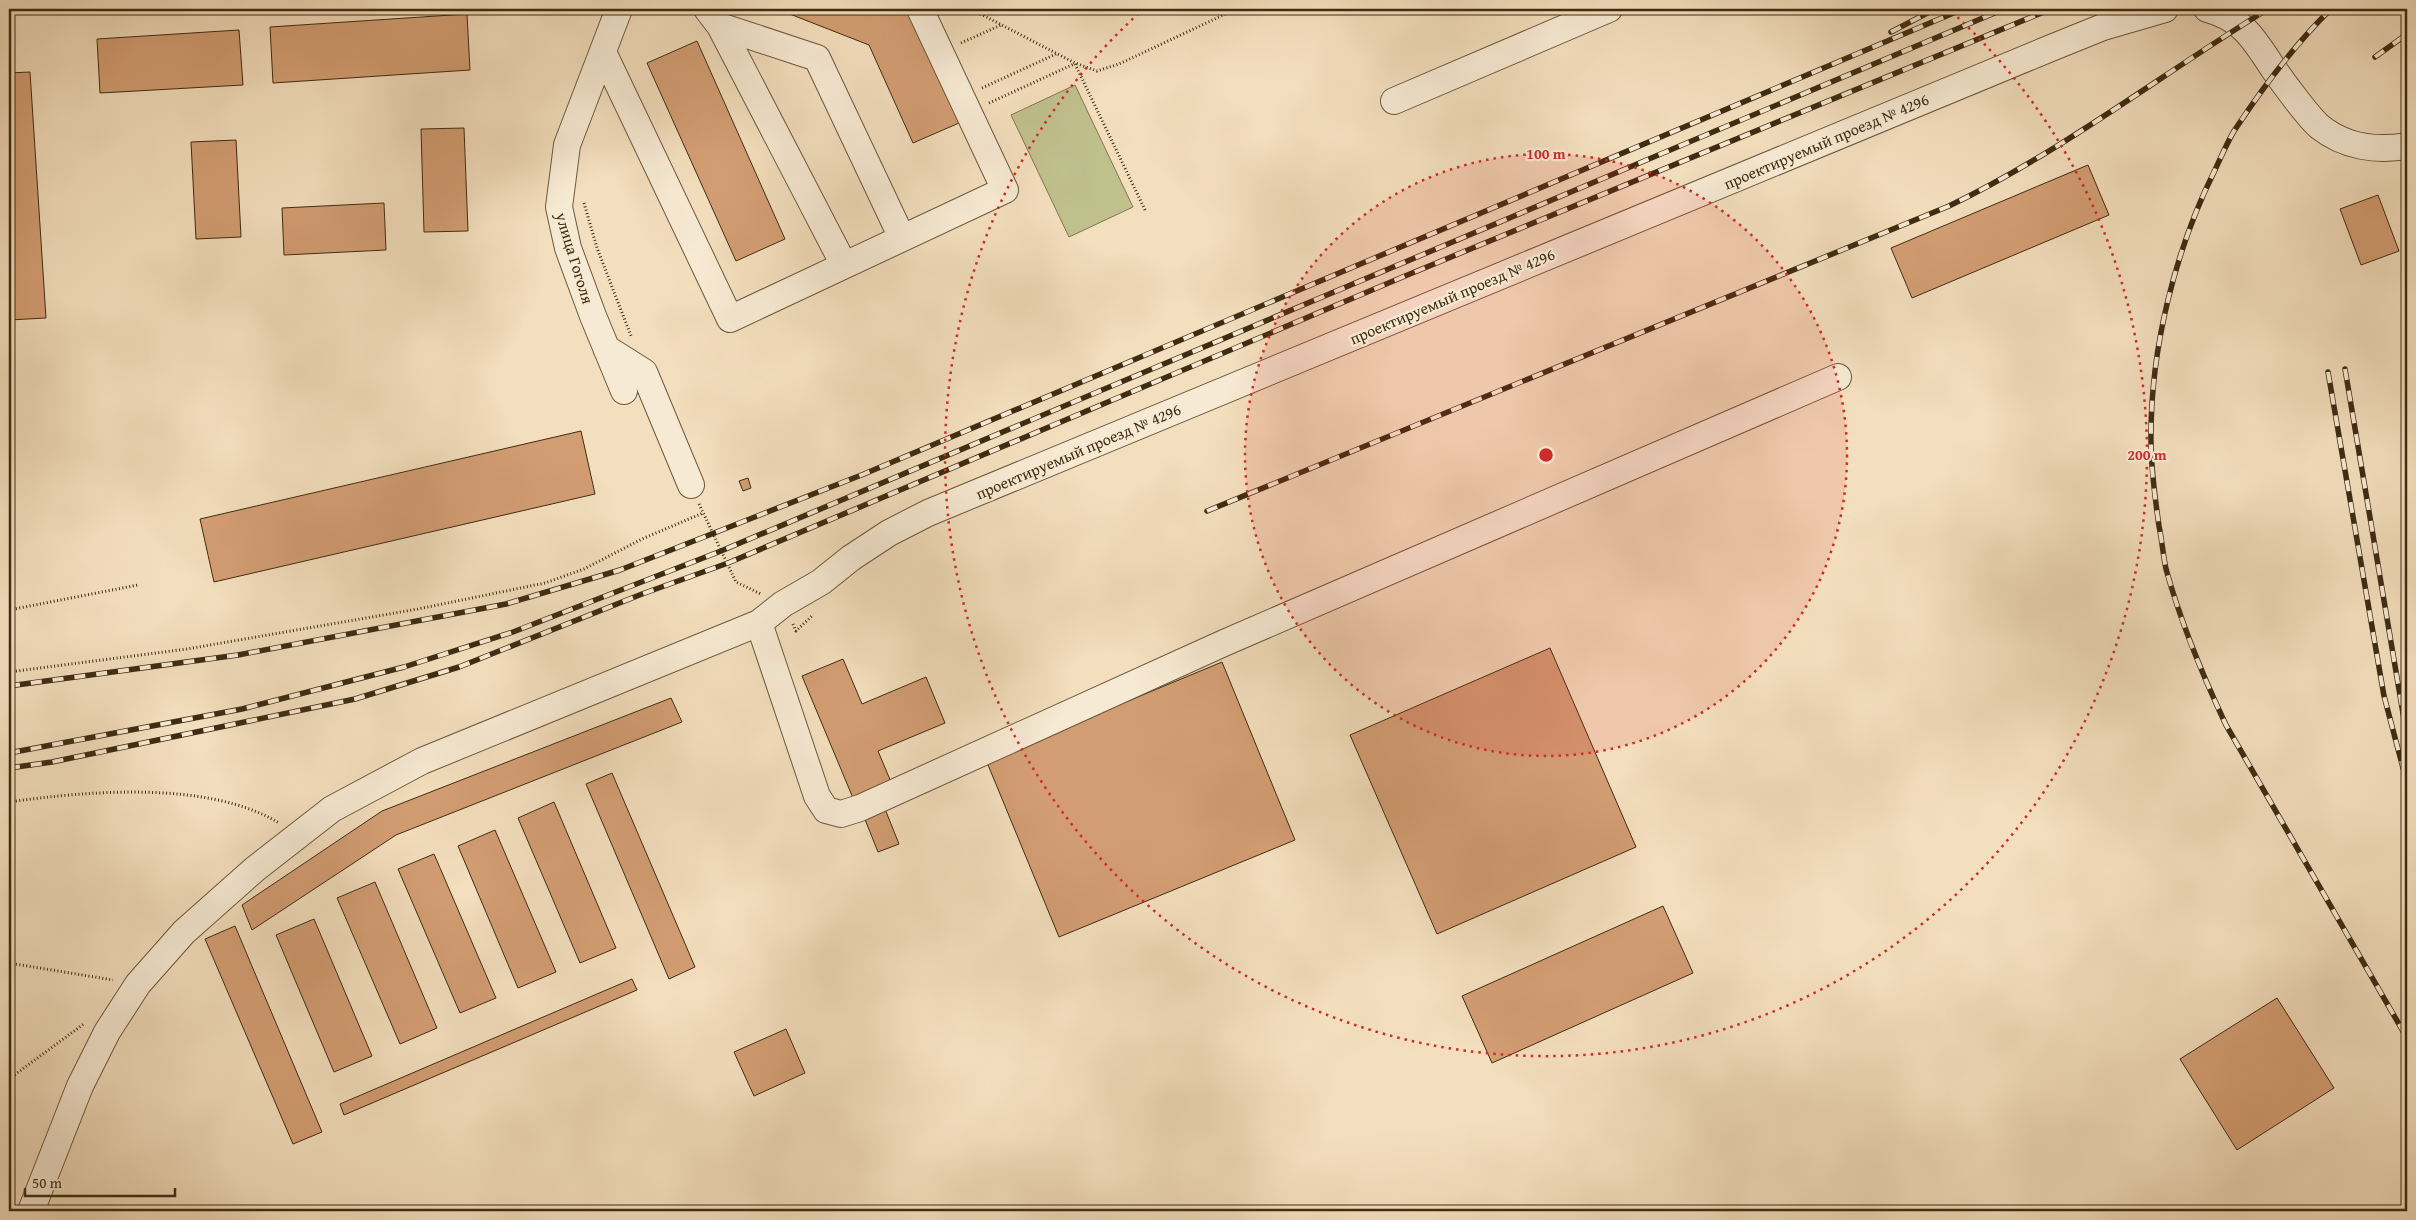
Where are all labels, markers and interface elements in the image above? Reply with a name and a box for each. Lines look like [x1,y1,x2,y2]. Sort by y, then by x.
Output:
street label: проектируемый проезд № 4296 [1720,87,1933,195]
text: 100 m [1526,143,1566,164]
street label: улица Гоголя [549,208,600,307]
street label: проектируемый проезд № 4296 [1346,242,1559,350]
street label: проектируемый проезд № 4296 [972,397,1185,505]
text: 200 m [2127,444,2167,465]
centre of rings [1537,446,1555,464]
scale bar [25,1165,175,1197]
text: 50 m [32,1172,63,1193]

